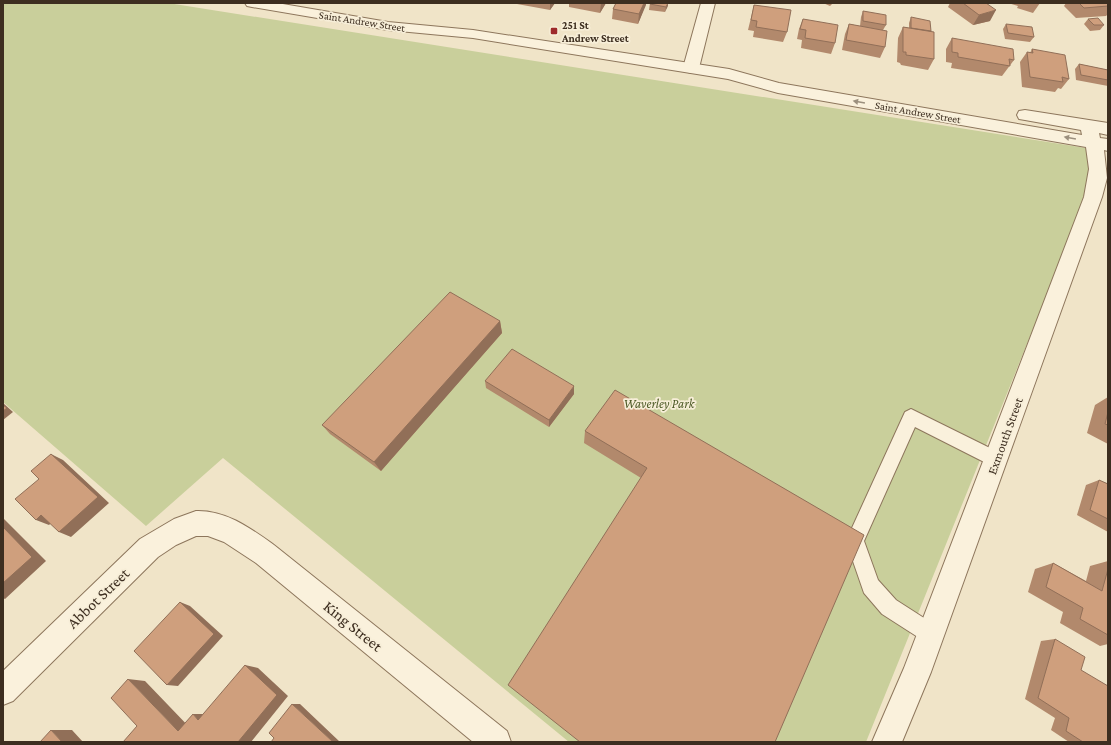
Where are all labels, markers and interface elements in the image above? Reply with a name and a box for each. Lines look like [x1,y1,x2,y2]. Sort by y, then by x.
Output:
street label: Saint Andrew Street [318,8,406,34]
place label: 251 St Andrew Street [561,19,629,44]
marker: 251 St Andrew Street [549,26,559,36]
one-way arrow [853,99,865,105]
street label: Saint Andrew Street [874,99,962,126]
one-way arrow [1063,135,1076,141]
street label: Exmouth Street [984,395,1026,477]
park label: Waverley Park [624,396,696,411]
street label: Abbot Street [64,564,133,632]
street label: King Street [320,597,386,656]

